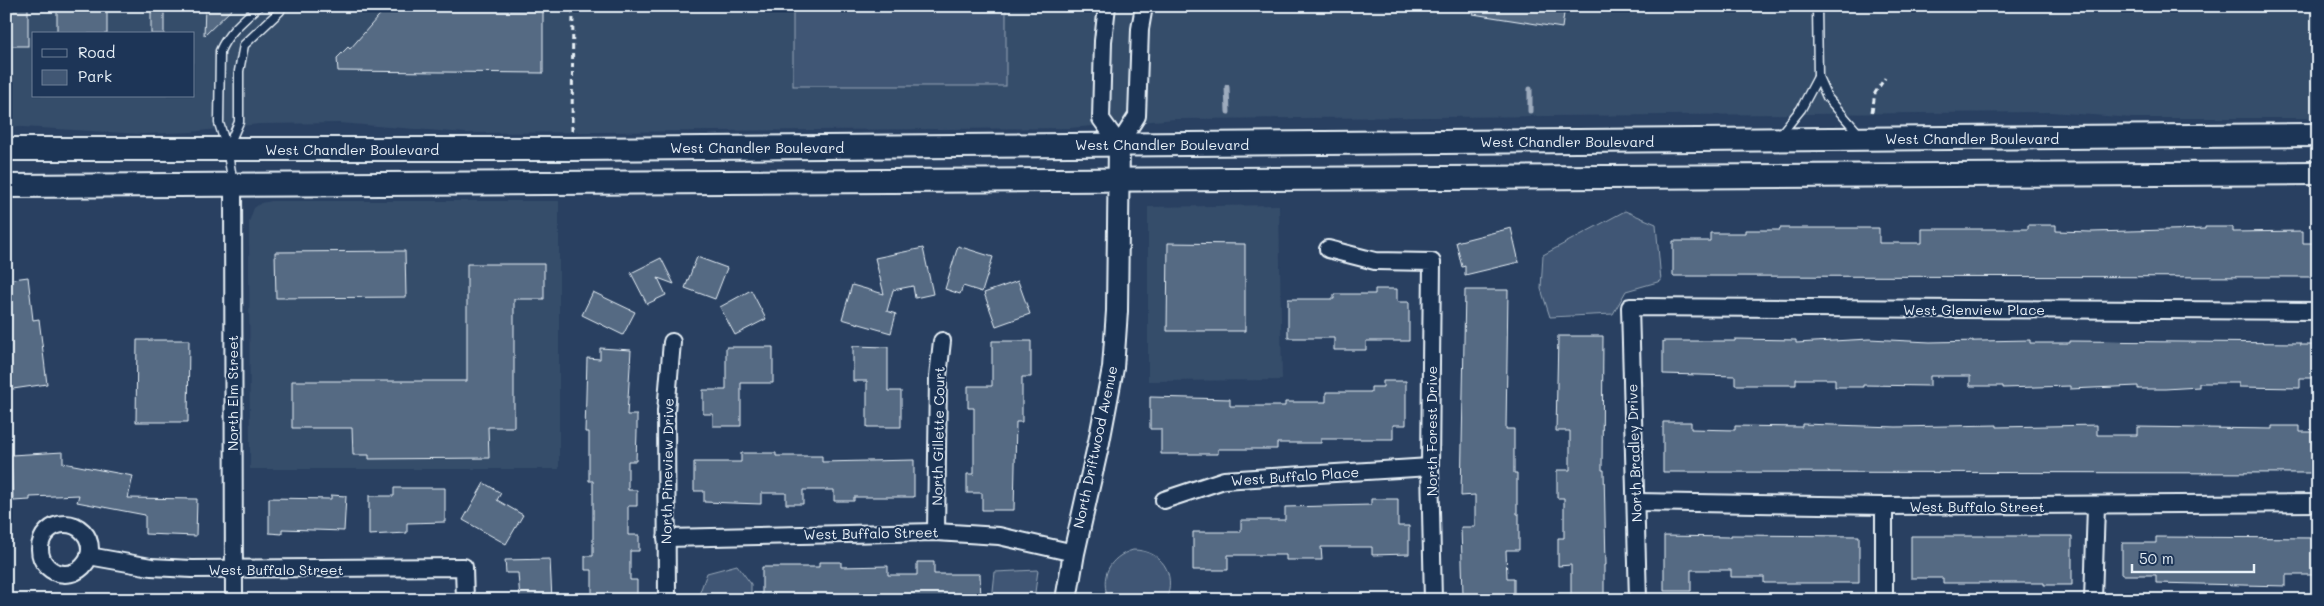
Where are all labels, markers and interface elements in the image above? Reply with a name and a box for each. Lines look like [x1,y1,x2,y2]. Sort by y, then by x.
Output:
legend [32,32,195,98]
text: Road [78,42,115,62]
text: Park [78,66,112,86]
street label: West Chandler Boulevard [1885,129,2059,148]
street label: West Chandler Boulevard [1480,132,1654,151]
street label: West Chandler Boulevard [1075,135,1249,154]
street label: West Chandler Boulevard [670,138,844,157]
street label: West Chandler Boulevard [265,140,439,159]
street label: West Glenview Place [1903,300,2045,319]
street label: North Elm Street [223,335,242,451]
street label: North Driftwood Avenue [1068,364,1122,530]
street label: North Gillette Court [927,366,949,506]
street label: North Forest Drive [1422,366,1441,496]
street label: North Bradley Drive [1622,383,1646,523]
street label: North Pineview Drive [656,398,678,544]
street label: West Buffalo Place [1230,462,1360,490]
street label: West Buffalo Street [1909,497,2045,516]
street label: West Buffalo Street [803,522,939,544]
scale bar [2132,541,2254,573]
text: 50 m [2139,548,2174,568]
street label: West Buffalo Street [208,560,344,579]

